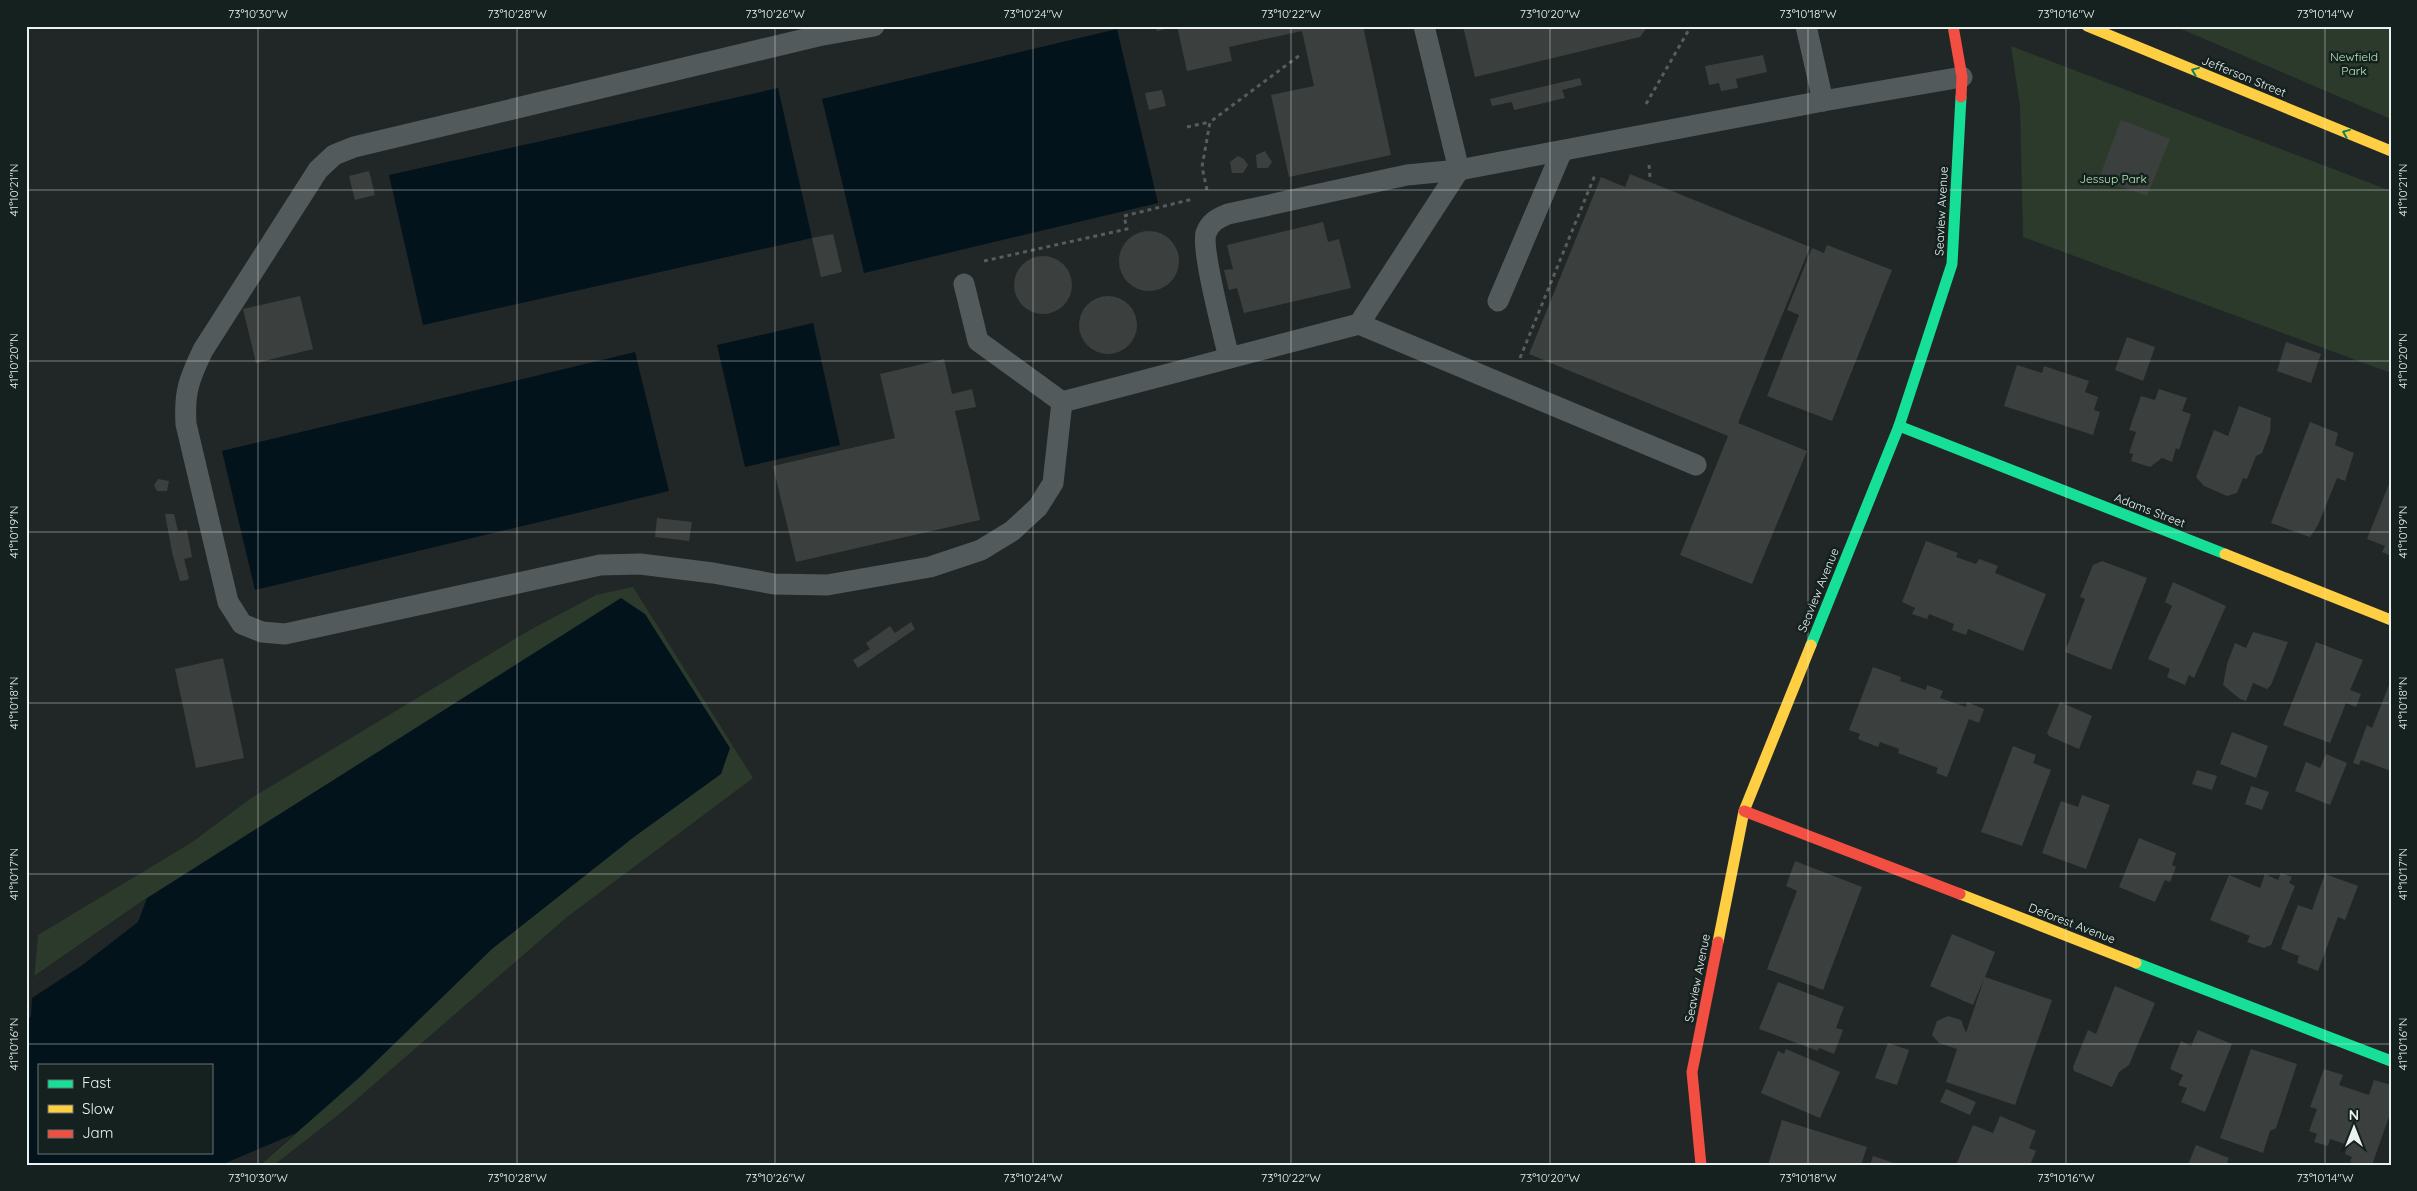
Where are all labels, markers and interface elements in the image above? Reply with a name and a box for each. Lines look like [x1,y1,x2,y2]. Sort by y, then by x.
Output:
text: 73°10'30"W [228,6,288,21]
text: 73°10'28"W [487,6,547,21]
text: 73°10'26"W [745,6,805,21]
text: 73°10'24"W [1003,6,1063,21]
text: 73°10'22"W [1261,6,1321,21]
text: 73°10'20"W [1520,6,1581,21]
text: 73°10'18"W [1779,6,1837,21]
text: 73°10'16"W [2037,6,2095,21]
text: 73°10'14"W [2296,6,2354,21]
park label: Newfield Park [2330,49,2378,78]
street label: Jefferson Street [2200,52,2288,100]
one-way arrow [2191,67,2200,77]
one-way arrow [2342,128,2351,139]
text: 41°10'21"N [6,164,21,216]
text: 41°10'21"N [2395,164,2410,216]
street label: Seaview Avenue [1931,166,1951,256]
park label: Jessup Park [2079,171,2147,186]
text: 41°10'20"N [6,333,21,389]
text: 41°10'20"N [2395,333,2410,389]
street label: Adams Street [2112,490,2188,530]
text: 41°10'19"N [6,505,21,559]
text: 41°10'19"N [2395,505,2410,559]
street label: Seaview Avenue [1794,545,1842,634]
text: 41°10'18"N [6,677,21,729]
text: 41°10'18"N [2395,677,2410,729]
text: 41°10'17"N [6,848,21,900]
text: 41°10'17"N [2395,848,2410,900]
street label: Deforest Avenue [2026,900,2118,947]
street label: Seaview Avenue [1681,932,1713,1023]
text: 41°10'16"N [6,1018,21,1070]
text: 41°10'16"N [2395,1018,2410,1070]
legend [38,1064,212,1154]
text: Fast [82,1073,111,1092]
text: Slow [82,1099,114,1118]
north arrow [2330,1104,2380,1154]
text: N [2349,1106,2359,1124]
text: Jam [82,1123,113,1142]
text: 73°10'30"W [228,1170,288,1185]
text: 73°10'28"W [487,1170,547,1185]
text: 73°10'26"W [745,1170,805,1185]
text: 73°10'24"W [1003,1170,1063,1185]
text: 73°10'22"W [1261,1170,1321,1185]
text: 73°10'20"W [1520,1170,1581,1185]
text: 73°10'18"W [1779,1170,1837,1185]
text: 73°10'16"W [2037,1170,2095,1185]
text: 73°10'14"W [2296,1170,2354,1185]

